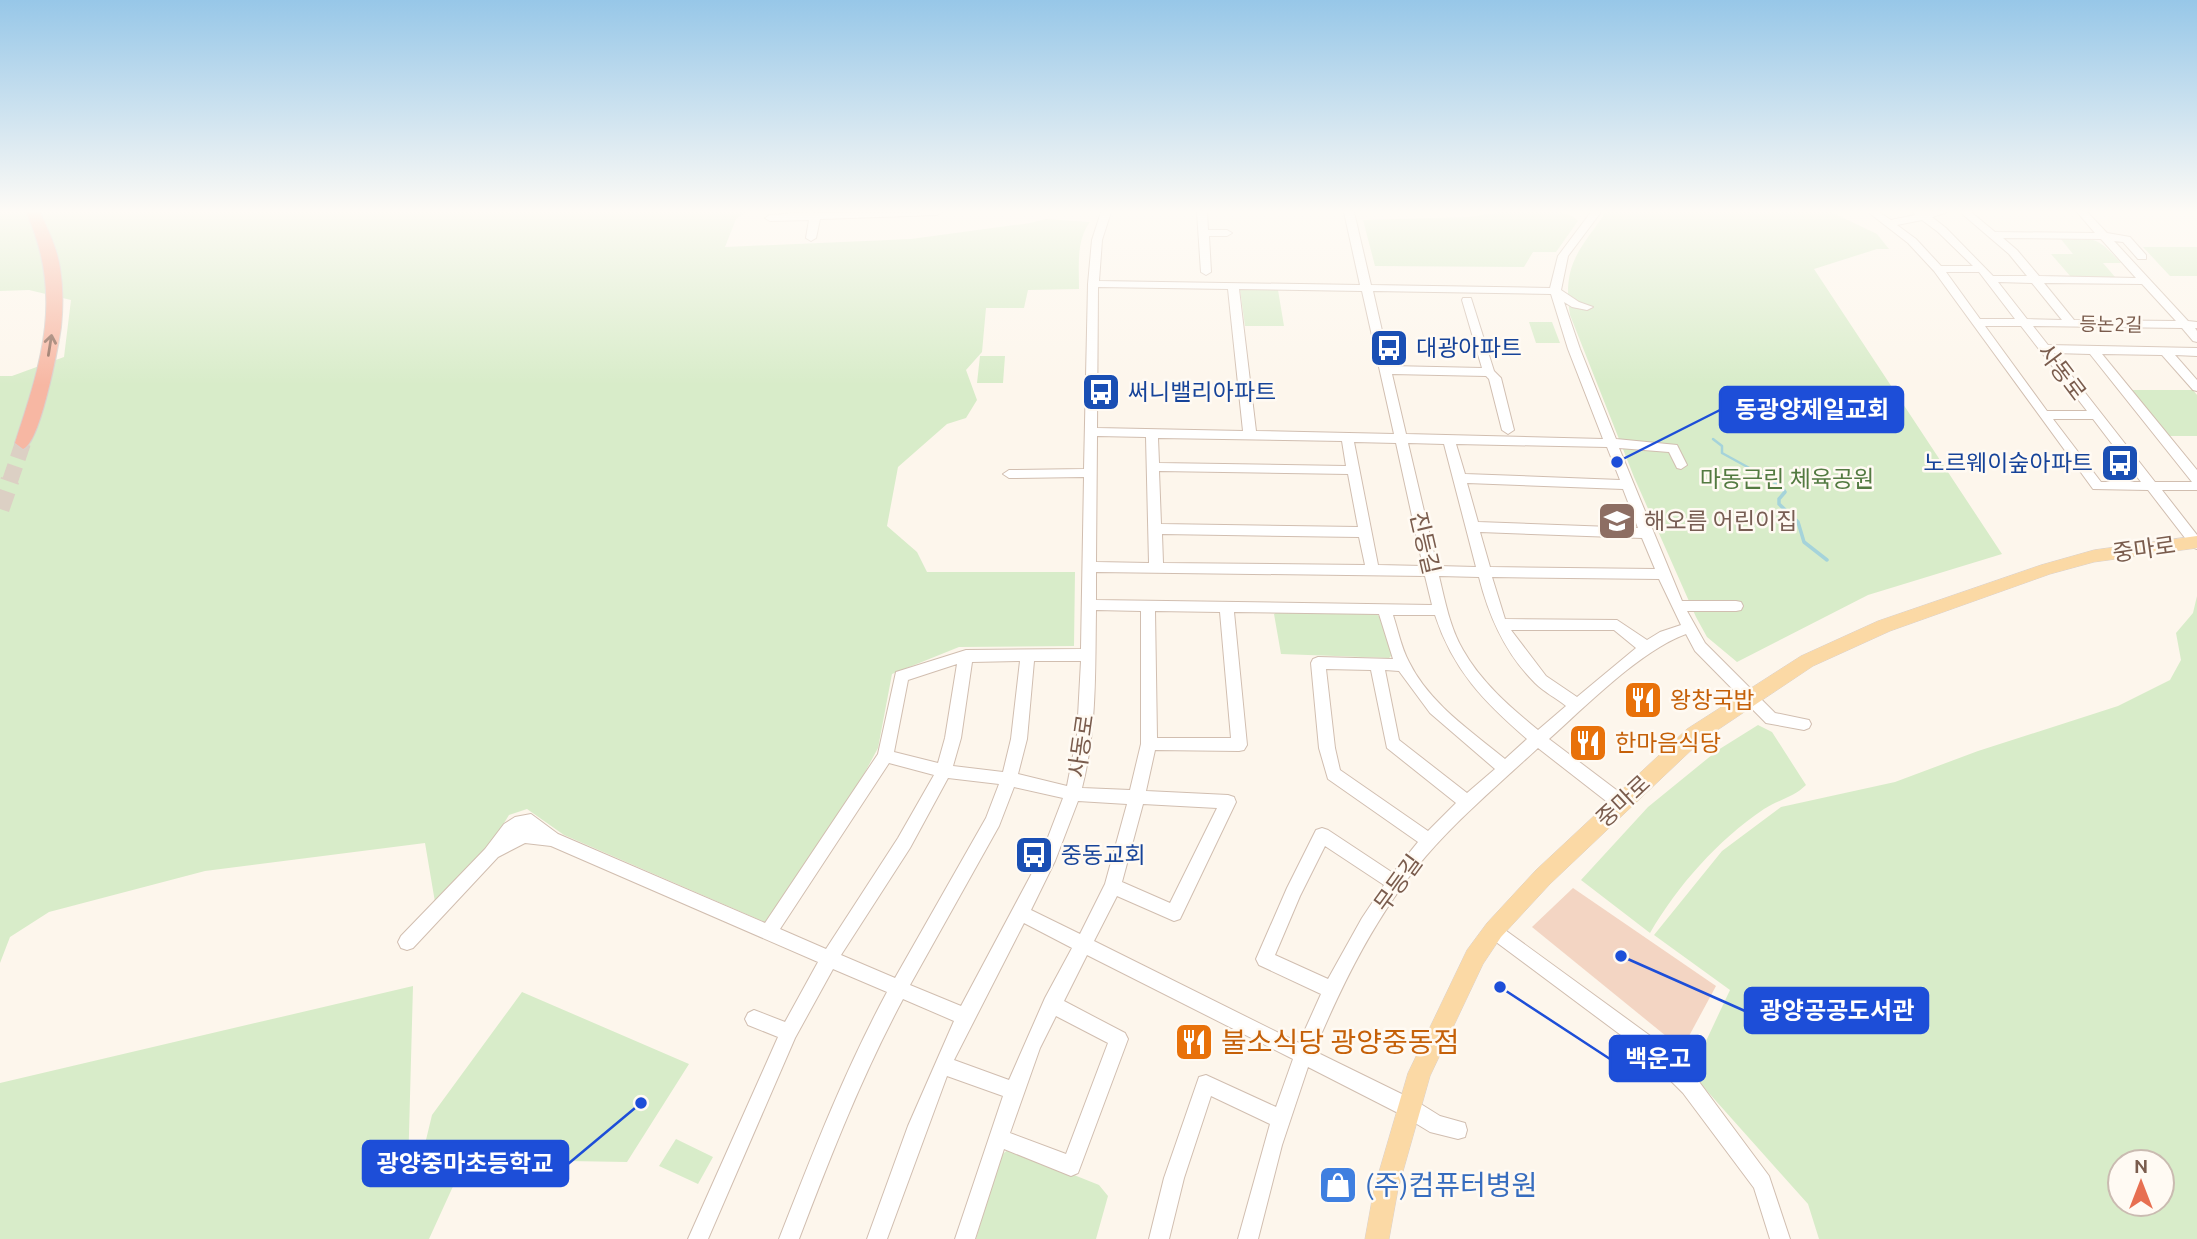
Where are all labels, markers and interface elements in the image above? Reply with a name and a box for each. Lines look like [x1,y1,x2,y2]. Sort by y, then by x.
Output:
street label: 등논2길 [2079,312,2143,336]
bus stop icon: 대광아파트 [1368,327,1410,369]
one-way arrow [44,334,57,357]
place label: 대광아파트 [1416,335,1522,360]
street label: 사동로 [2033,339,2091,405]
bus stop icon: 써니밸리아파트 [1080,371,1122,413]
place label: 써니밸리아파트 [1128,379,1276,404]
callout: 동광양제일교회 [1720,387,1903,432]
text: 동광양제일교회 [1735,396,1889,423]
bus stop icon: 노르웨이숲아파트 [2099,442,2141,484]
place label: 노르웨이숲아파트 [1924,450,2093,475]
park label: 마동근린 체육공원 [1700,466,1874,491]
school or university icon: 해오름 어린이집 [1596,500,1638,542]
place label: 해오름 어린이집 [1644,508,1797,533]
street label: 진등길 [1406,509,1445,577]
street label: 중마로 [2111,532,2177,565]
restaurant icon: 왕창국밥 [1622,679,1664,721]
place label: 왕창국밥 [1670,687,1755,712]
street label: 사동로 [1064,713,1097,779]
restaurant icon: 한마음식당 [1567,722,1609,764]
place label: 한마음식당 [1615,730,1721,755]
street label: 중마로 [1591,770,1654,831]
bus stop icon: 중동교회 [1013,834,1055,876]
place label: 중동교회 [1061,842,1146,867]
street label: 무등길 [1369,850,1426,916]
callout: 광양공공도서관 [1745,988,1928,1033]
text: 광양공공도서관 [1760,997,1914,1024]
restaurant icon: 불소식당 광양중동점 [1173,1021,1215,1063]
place label: 불소식당 광양중동점 [1221,1026,1459,1057]
callout: 백운고 [1610,1036,1705,1081]
text: 백운고 [1625,1045,1691,1072]
callout: 광양중마초등학교 [363,1141,568,1186]
north arrow [2106,1148,2176,1218]
text: 광양중마초등학교 [377,1150,553,1177]
text: N [2134,1155,2148,1177]
shop icon: (주)컴퓨터병원 [1317,1164,1359,1206]
place label: (주)컴퓨터병원 [1365,1169,1537,1201]

